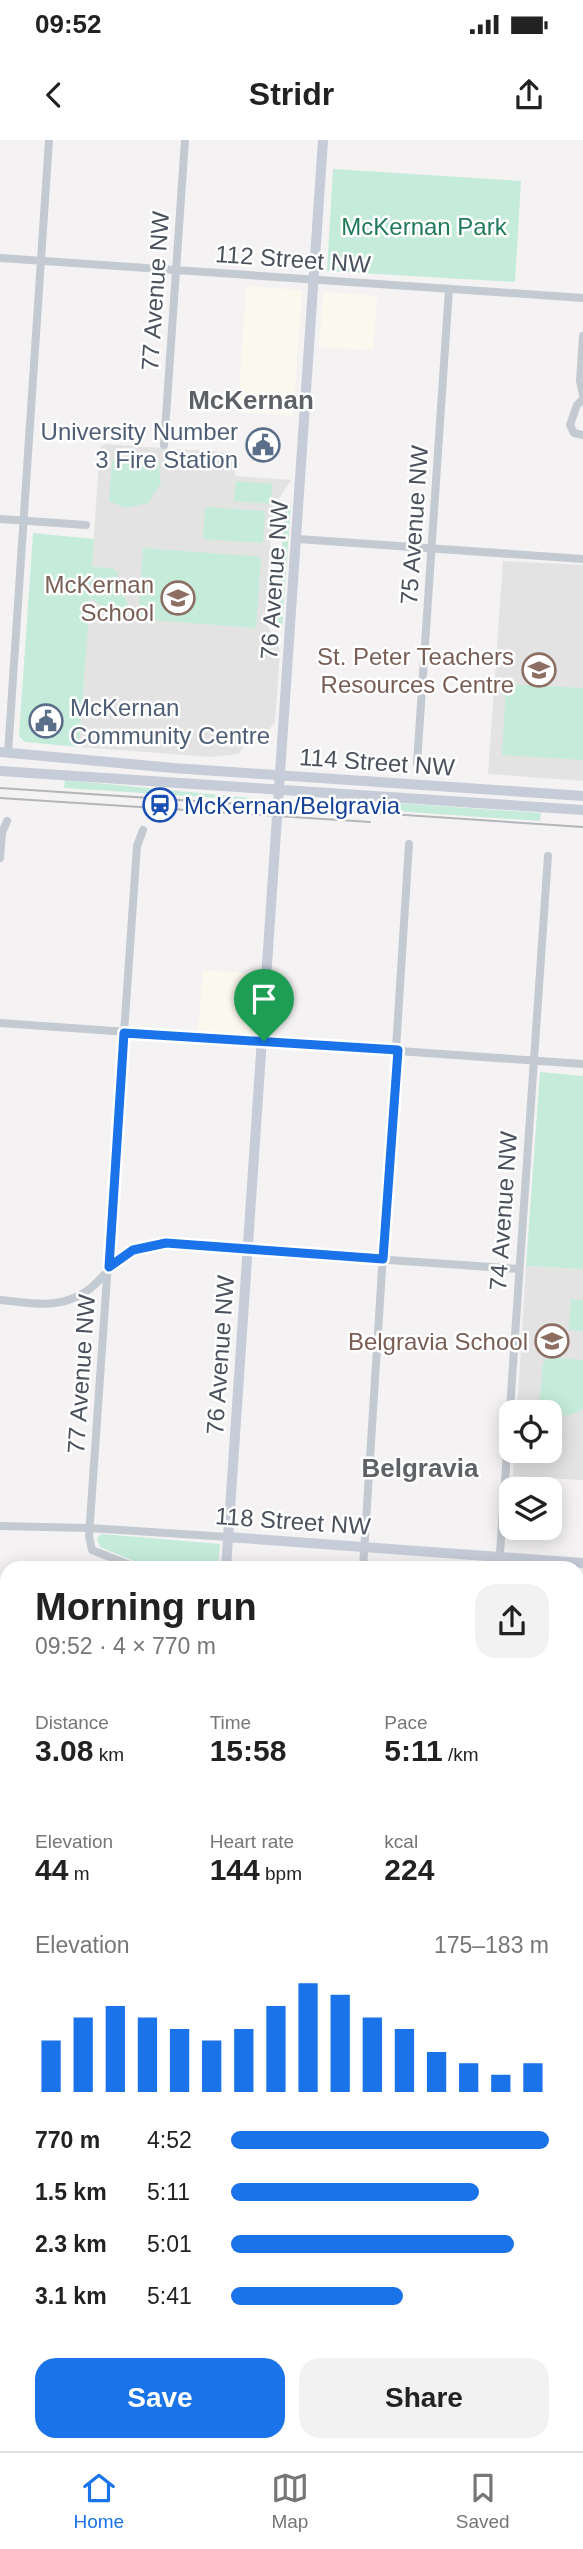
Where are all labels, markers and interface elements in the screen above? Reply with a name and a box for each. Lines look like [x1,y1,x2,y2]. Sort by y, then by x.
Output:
text: 09:52 [35,9,102,39]
icon: back [35,76,73,114]
text: Stridr [249,76,334,112]
icon: share [510,76,548,114]
street label: 77 Avenue NW [136,210,174,372]
park label: McKernan Park [341,213,508,240]
street label: 112 Street NW [214,240,372,278]
district label: McKernan [188,385,314,415]
place label: University Number 3 Fire Station [41,418,238,473]
public building icon: University Number 3 Fire Station [244,426,282,464]
street label: 75 Avenue NW [395,444,433,606]
street label: 76 Avenue NW [255,499,293,661]
place label: McKernan School [45,571,154,626]
school or university icon: McKernan School [159,579,197,617]
place label: St. Peter Teachers Resources Centre [317,643,514,698]
school or university icon: St. Peter Teachers Resources Centre [520,651,558,689]
place label: McKernan Community Centre [70,694,270,749]
public building icon: McKernan Community Centre [27,702,65,740]
street label: 114 Street NW [298,743,456,781]
station icon: McKernan/Belgravia [141,786,179,824]
place label: McKernan/Belgravia [184,792,401,819]
pin [234,969,294,1041]
icon: arrive [245,980,283,1018]
street label: 74 Avenue NW [484,1130,522,1292]
street label: 76 Avenue NW [201,1274,239,1436]
street label: 77 Avenue NW [62,1293,100,1455]
school or university icon: Belgravia School [533,1322,571,1360]
place label: Belgravia School [348,1328,528,1355]
map controls [499,1400,562,1540]
button: locate [499,1400,562,1463]
district label: Belgravia [361,1453,479,1483]
button: layers [499,1477,562,1540]
street label: 118 Street NW [214,1502,372,1540]
button: share [475,1584,549,1658]
text: Morning run [35,1586,257,1628]
text: 09:52 · 4 × 770 m [35,1633,216,1659]
text: Distance [35,1712,109,1733]
text: Time [210,1712,251,1733]
text: Pace [384,1712,428,1733]
text: 3.08 [35,1734,93,1767]
text: 15:58 [210,1734,286,1767]
text: 5:11 [384,1734,443,1767]
text: km [93,1744,124,1765]
text: /km [443,1744,479,1765]
text: Elevation [35,1831,113,1852]
text: Heart rate [210,1831,294,1852]
text: kcal [384,1831,418,1852]
text: 44 [35,1853,68,1886]
text: 144 [210,1853,260,1886]
text: 224 [384,1853,434,1886]
text: m [68,1863,89,1884]
text: bpm [260,1863,302,1884]
text: Elevation [35,1932,130,1958]
text: 175–183 m [434,1932,549,1958]
text: 770 m [35,2127,100,2153]
text: 4:52 [147,2127,192,2153]
text: 1.5 km [35,2179,107,2205]
text: 5:11 [147,2179,190,2205]
text: 2.3 km [35,2231,107,2257]
text: 5:01 [147,2231,192,2257]
text: 3.1 km [35,2283,107,2309]
text: 5:41 [147,2283,192,2309]
button: Save [35,2358,285,2438]
button: Share [299,2358,549,2438]
tab: Home [73,2469,124,2533]
tab: Map [271,2469,309,2533]
tab: Saved [456,2469,510,2533]

